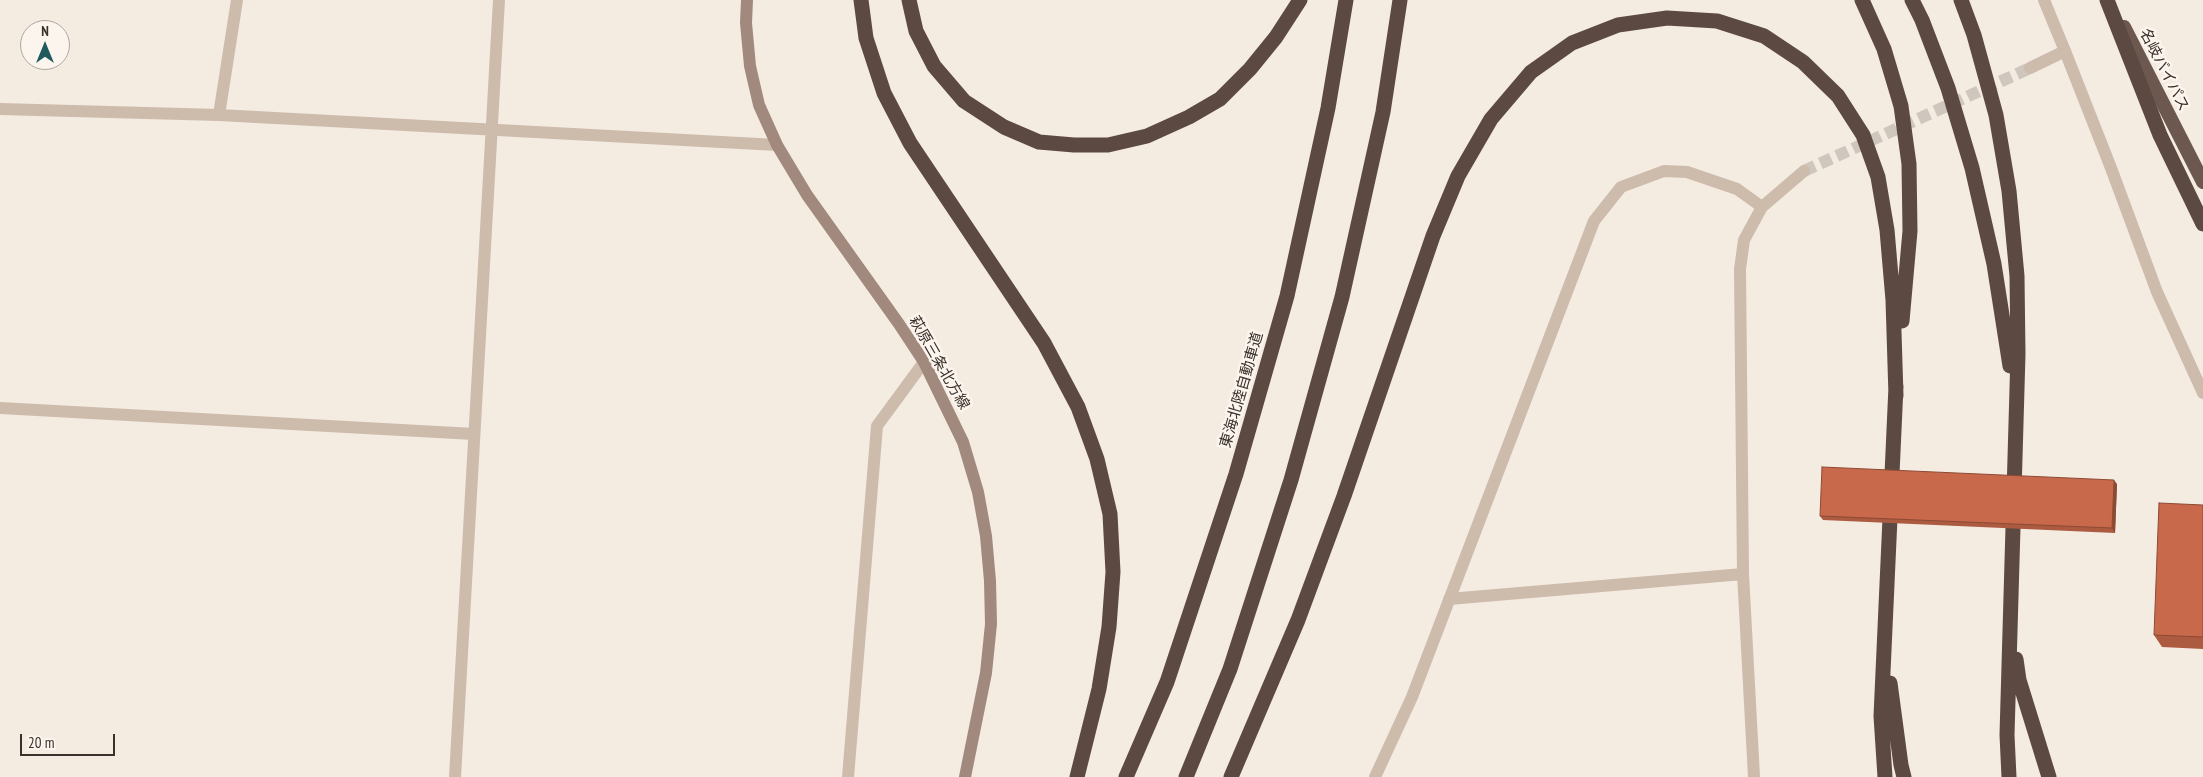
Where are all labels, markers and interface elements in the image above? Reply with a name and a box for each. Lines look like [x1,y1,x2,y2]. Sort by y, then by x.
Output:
north arrow [20,20,70,70]
text: N [41,22,49,40]
street label: 名岐バイパス [2136,26,2192,114]
street label: 萩原三条北方線 [905,313,973,413]
street label: 東海北陸自動車道 [1217,330,1267,450]
scale bar [22,724,118,756]
text: 20 m [28,733,54,752]

